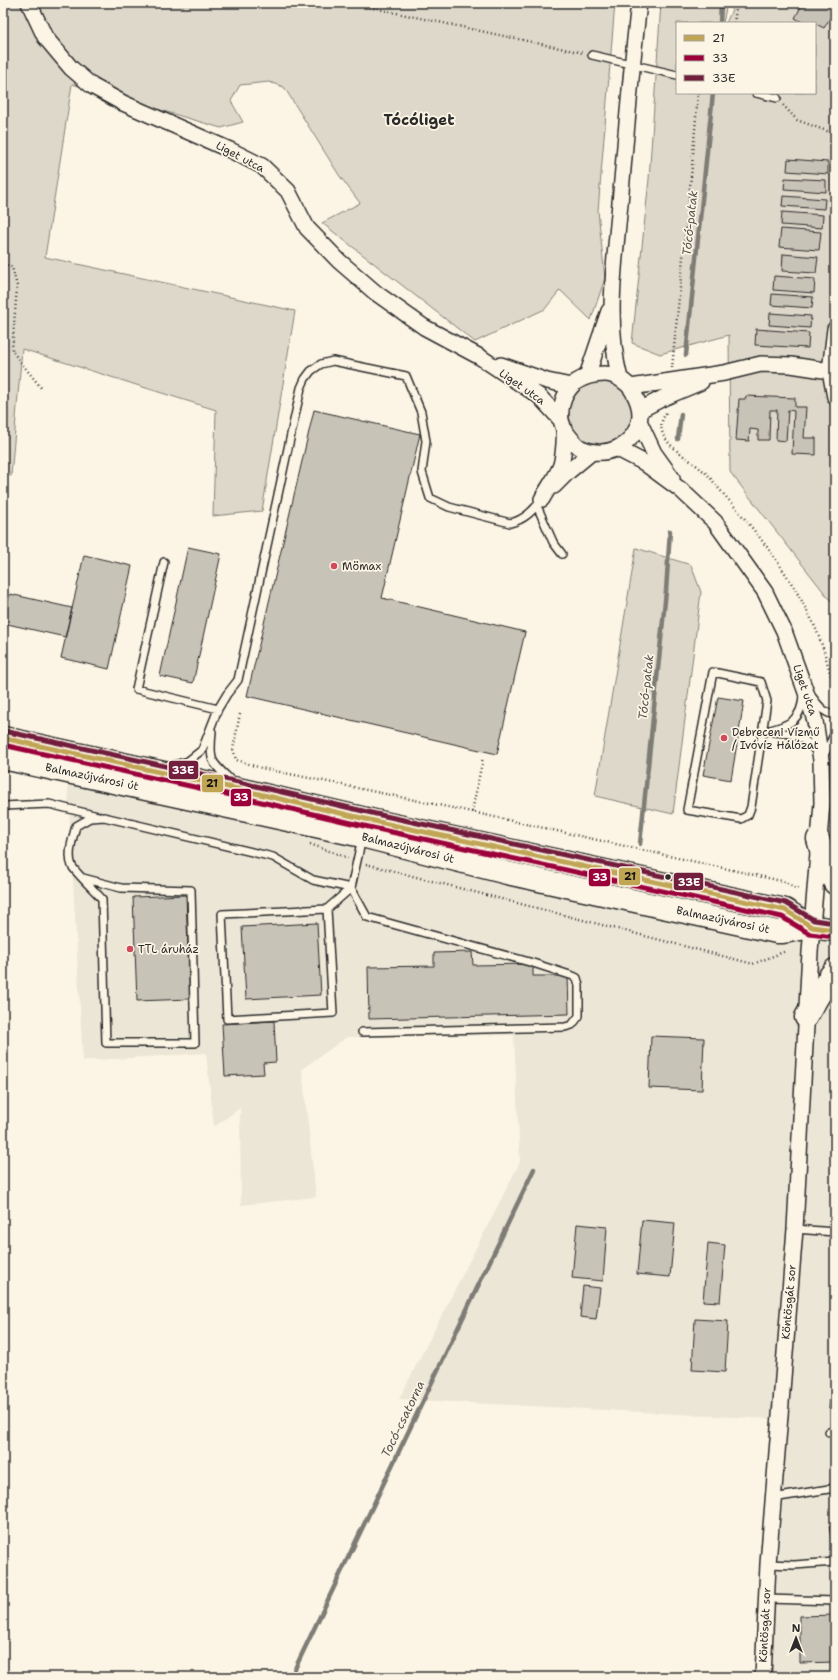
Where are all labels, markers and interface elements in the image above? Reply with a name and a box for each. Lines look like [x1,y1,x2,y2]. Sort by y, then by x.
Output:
legend [676,22,816,94]
text: 21 [712,30,725,46]
text: 33 [712,50,728,66]
text: 33E [712,70,736,86]
district label: Tócóliget [384,110,454,130]
street label: Liget utca [213,138,267,176]
water label: Tócó-patak [679,190,701,256]
street label: Liget utca [496,366,548,408]
place label: Mömax [342,559,382,574]
marker: Mömax [329,561,339,571]
water label: Tócó-patak [635,654,657,720]
street label: Liget utca [789,662,821,718]
place label: Debreceni Vízmű / Ivóvíz Hálózat [732,725,820,753]
marker: Debreceni Vízmű / Ivóvíz Hálózat [719,733,729,743]
street label: Balmazújvárosi út [44,760,140,794]
line badge: 33E [168,760,199,780]
text: 33E [172,763,194,778]
line badge: 21 [201,774,224,793]
text: 21 [206,776,218,791]
line badge: 33 [230,788,252,807]
text: 33 [233,790,249,805]
street label: Balmazújvárosi út [360,829,456,867]
line badge: 21 [618,867,641,886]
line badge: 33 [588,868,611,887]
text: 21 [624,869,636,884]
text: 33 [592,870,608,885]
unlabelled marker [663,872,673,882]
line badge: 33E [673,872,704,891]
text: 33E [678,875,700,890]
street label: Balmazújvárosi út [675,903,771,937]
place label: TTL áruház [138,942,199,957]
marker: TTL áruház [125,944,135,954]
street label: Köntösgát sor [778,1264,800,1340]
water label: Tocó-csatorna [378,1378,428,1460]
street label: Köntösgát sor [756,1587,774,1663]
north arrow [776,1618,816,1658]
text: N [792,1621,801,1636]

